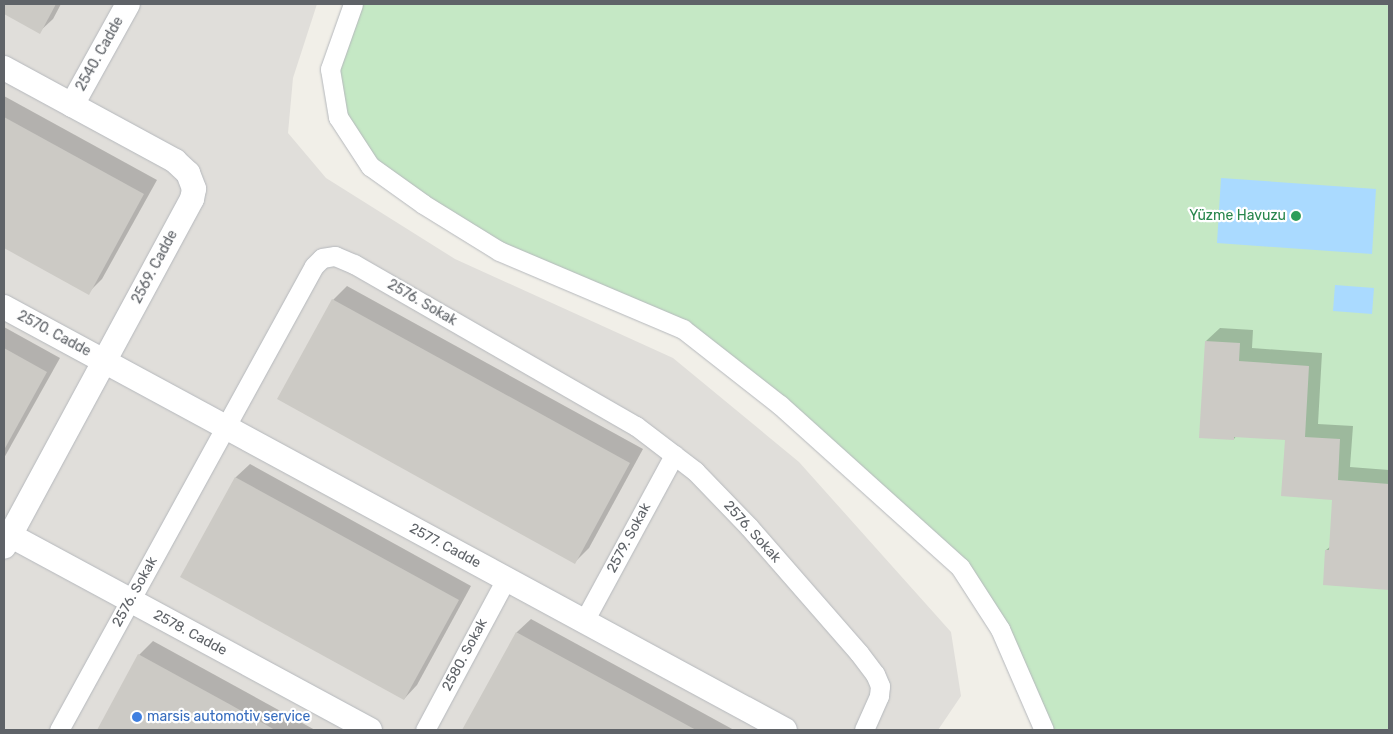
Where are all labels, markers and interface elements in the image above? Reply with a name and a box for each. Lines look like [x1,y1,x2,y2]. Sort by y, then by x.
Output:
street label: 2540. Cadde [73,14,127,94]
place label: Yüzme Havuzu [1189,208,1286,224]
marker: Yüzme Havuzu [1290,210,1302,222]
street label: 2569. Cadde [129,227,181,307]
street label: 2576. Sokak [384,276,460,330]
street label: 2570. Cadde [14,308,94,360]
street label: 2576. Sokak [720,498,784,566]
street label: 2579. Sokak [604,500,654,576]
street label: 2577. Cadde [406,520,484,572]
street label: 2576. Sokak [109,554,161,630]
street label: 2578. Cadde [150,607,230,659]
street label: 2580. Sokak [439,616,491,694]
place label: marsis automotiv service [147,709,311,725]
marker: marsis automotiv service [131,711,143,723]

